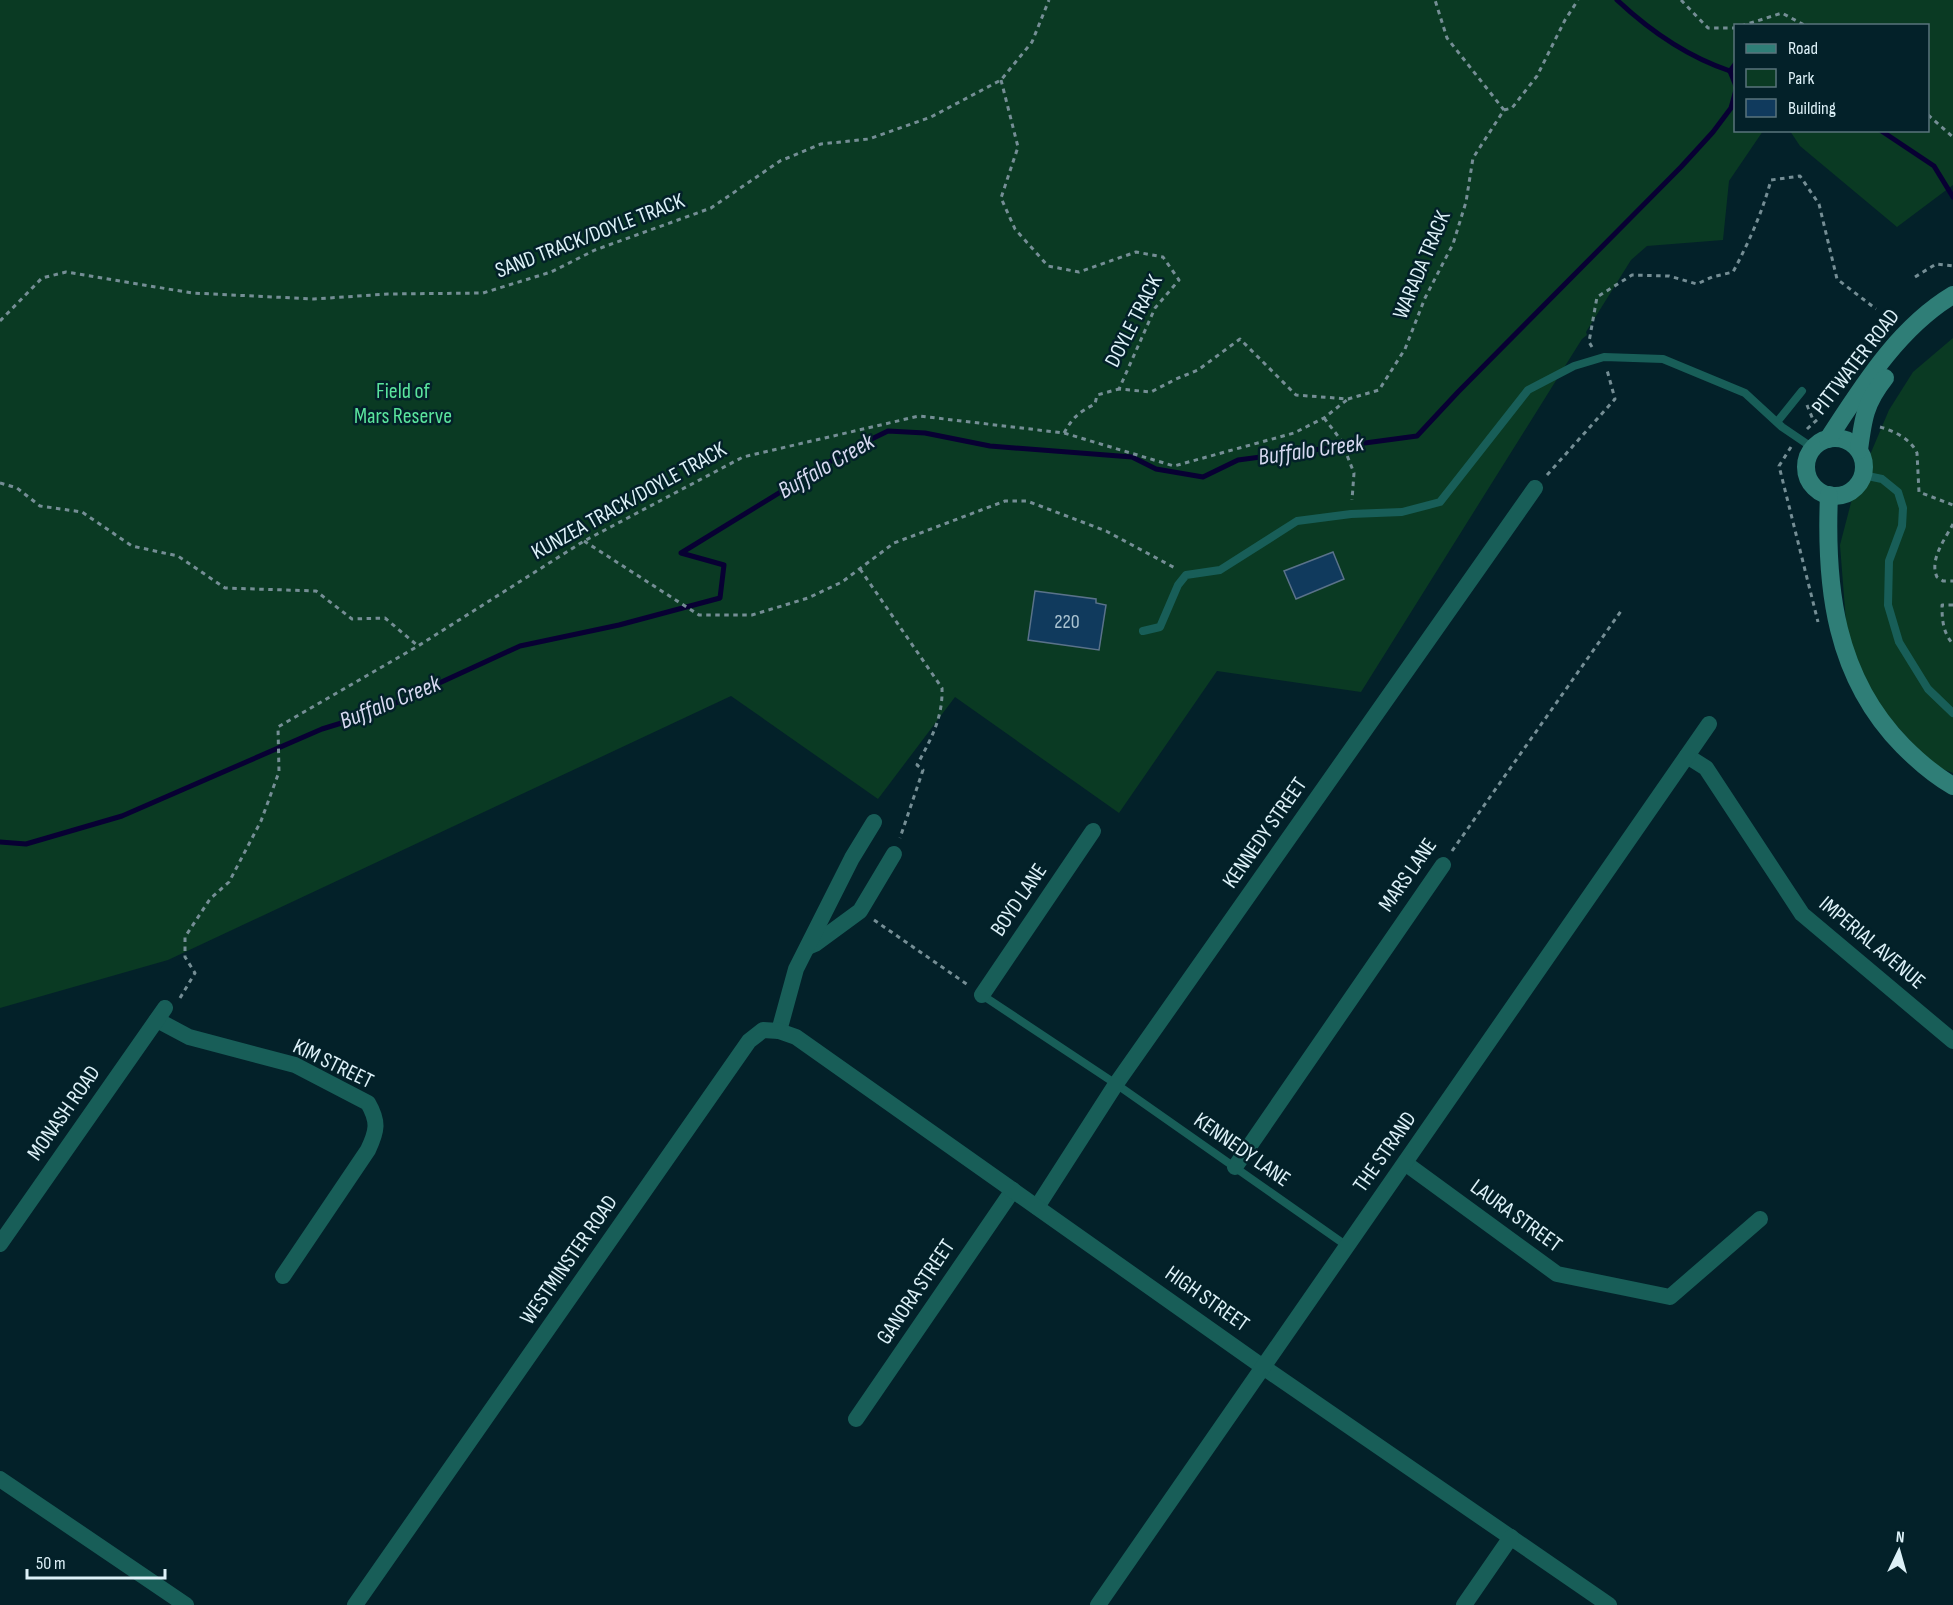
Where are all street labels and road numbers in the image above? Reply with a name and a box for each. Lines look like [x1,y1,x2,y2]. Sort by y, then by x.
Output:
street label: SAND TRACK/DOYLE TRACK [492,188,688,284]
street label: WARADA TRACK [1387,207,1457,323]
street label: DOYLE TRACK [1099,270,1169,372]
street label: PITTWATER ROAD [1806,304,1906,420]
street label: KUNZEA TRACK/DOYLE TRACK [527,436,731,566]
street label: KENNEDY STREET [1217,772,1313,894]
street label: MARS LANE [1373,833,1443,917]
street label: BOYD LANE [985,859,1053,941]
street label: IMPERIAL AVENUE [1813,891,1931,995]
street label: KIM STREET [288,1033,378,1095]
street label: MONASH ROAD [21,1060,107,1166]
street label: THE STRAND [1347,1106,1423,1198]
street label: KENNEDY LANE [1189,1107,1295,1193]
street label: LAURA STREET [1465,1174,1567,1258]
street label: WESTMINSTER ROAD [514,1190,624,1330]
street label: GANORA STREET [871,1234,961,1350]
street label: HIGH STREET [1160,1260,1254,1338]

